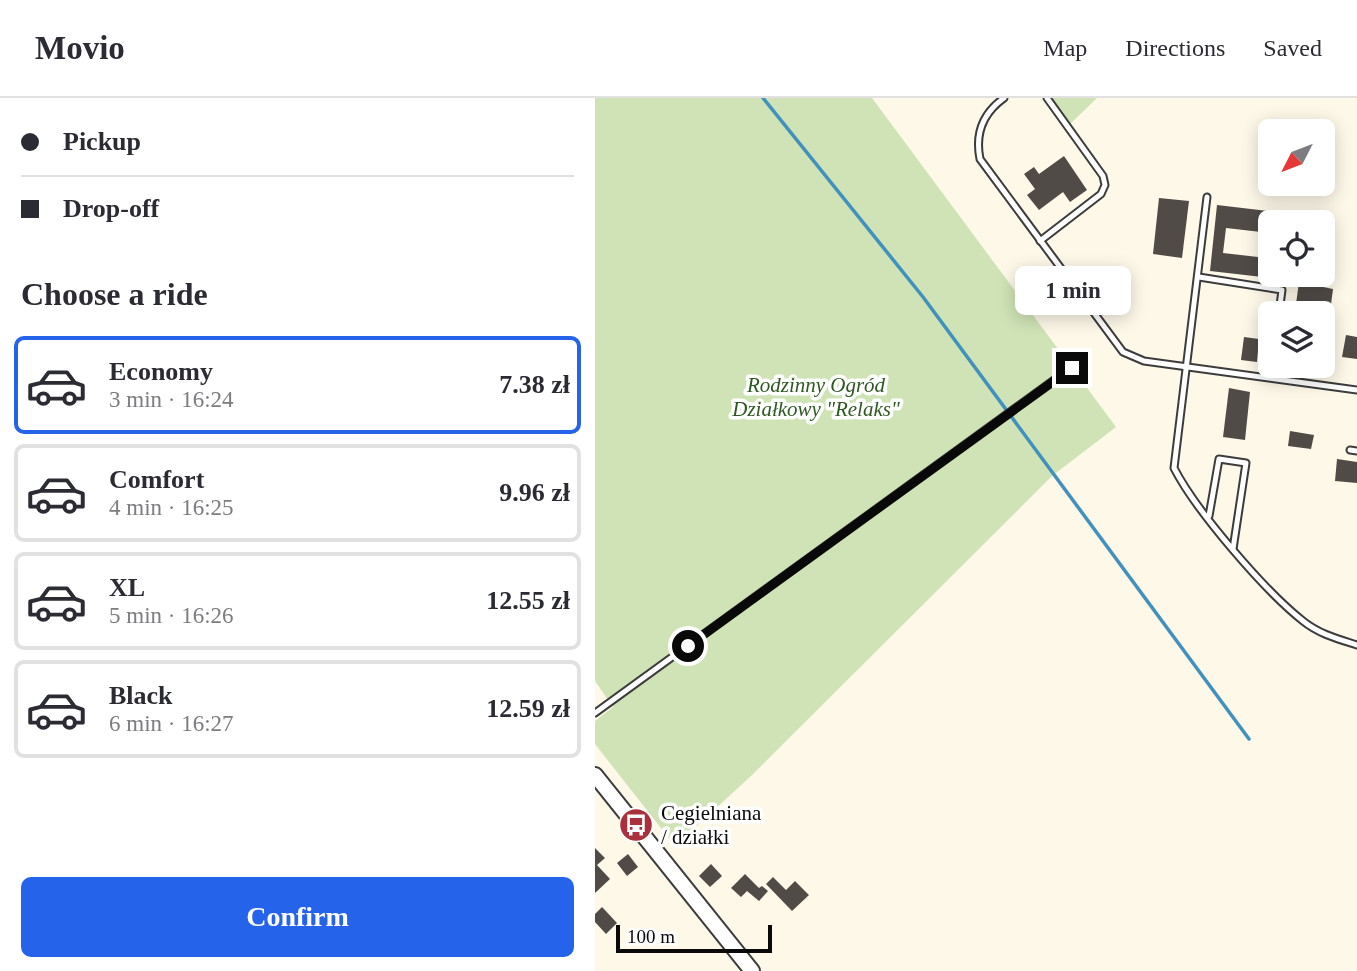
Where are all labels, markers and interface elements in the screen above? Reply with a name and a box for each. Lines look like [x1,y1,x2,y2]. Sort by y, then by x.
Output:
text: Movio [35,30,125,66]
text: Map [1043,35,1087,61]
text: Directions [1125,35,1225,61]
text: Saved [1263,35,1322,61]
north arrow [1258,119,1335,196]
map controls [1258,119,1335,378]
text: Pickup [63,127,141,156]
text: Drop-off [63,194,159,223]
button: locate [1258,210,1335,287]
callout: 1 min [1014,266,1130,316]
text: Choose a ride [21,276,208,312]
text: 1 min [1045,278,1101,303]
button: layers [1258,301,1335,378]
route end [1056,352,1088,384]
icon: car [25,354,88,417]
text: Economy [109,357,213,386]
text: 7.38 zł [499,370,570,399]
park label: Rodzinny Ogród Działkowy "Relaks" [731,373,900,421]
text: 3 min · 16:24 [109,387,234,412]
icon: car [25,462,88,525]
text: Comfort [109,465,204,494]
text: 9.96 zł [499,478,570,507]
text: 4 min · 16:25 [109,495,234,520]
icon: car [25,570,88,633]
text: XL [109,573,145,602]
text: 12.55 zł [486,586,570,615]
text: 5 min · 16:26 [109,603,234,628]
route start [672,630,704,662]
icon: car [25,678,88,741]
text: Black [109,681,173,710]
text: 12.59 zł [486,694,570,723]
text: 6 min · 16:27 [109,711,234,736]
place label: Cegielniana / działki [661,801,762,849]
bus stop icon: Cegielniana / działki [617,806,655,844]
button: Confirm [21,877,574,957]
scale bar [616,922,772,954]
text: 100 m [627,926,675,947]

